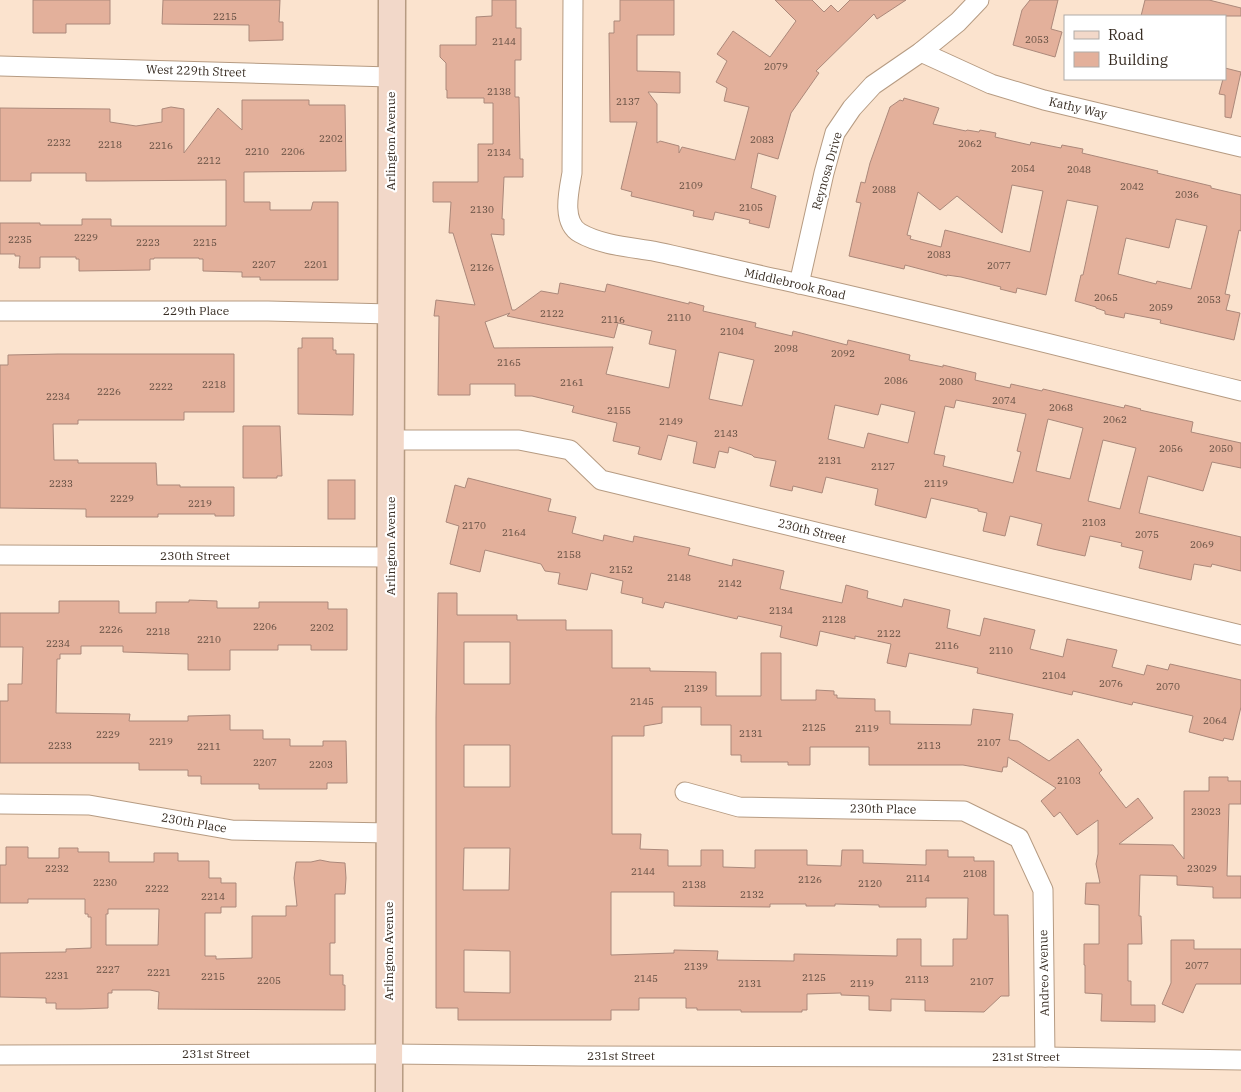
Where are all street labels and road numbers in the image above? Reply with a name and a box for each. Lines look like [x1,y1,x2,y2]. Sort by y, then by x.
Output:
street label: West 229th Street [146,61,246,80]
street label: Arlington Avenue [383,92,398,190]
street label: Kathy Way [1048,94,1109,122]
street label: Reynosa Drive [808,130,845,212]
street label: Middlebrook Road [743,265,847,302]
street label: 229th Place [163,303,229,318]
street label: Arlington Avenue [383,497,398,595]
street label: 230th Street [776,515,848,546]
street label: 230th Street [160,548,230,563]
street label: 230th Place [850,800,916,817]
street label: 230th Place [160,809,228,836]
street label: Arlington Avenue [381,902,396,1000]
street label: Andreo Avenue [1035,930,1052,1016]
street label: 231st Street [182,1046,250,1061]
street label: 231st Street [587,1048,655,1063]
street label: 231st Street [992,1049,1060,1064]

